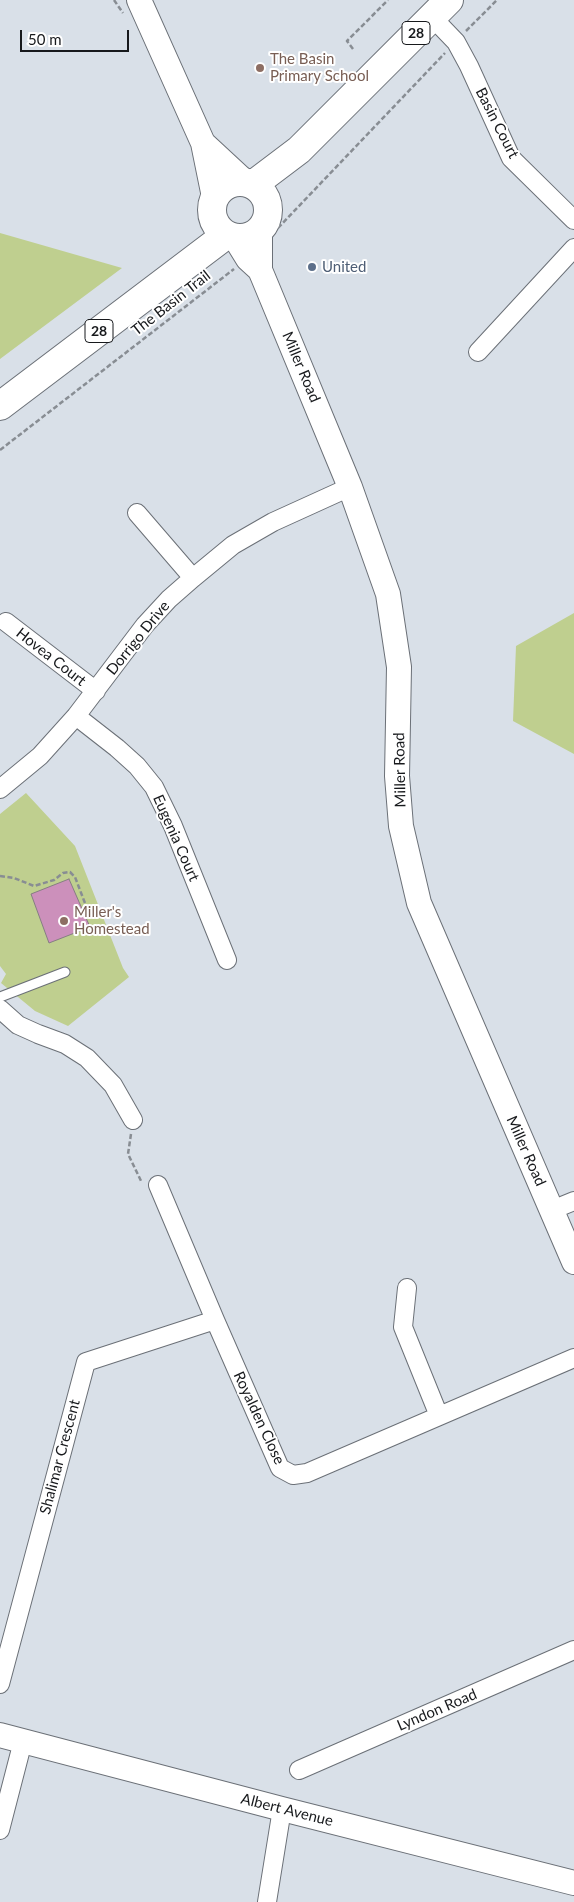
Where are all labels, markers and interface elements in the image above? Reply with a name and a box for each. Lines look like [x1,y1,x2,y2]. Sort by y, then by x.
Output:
scale bar [22,20,131,52]
road number: 28 [402,22,430,44]
text: 50 m [28,30,62,48]
place label: The Basin Primary School [270,50,369,85]
marker: The Basin Primary School [254,62,266,74]
street label: Basin Court [472,85,522,161]
place label: United [322,258,366,276]
marker: United [306,261,318,273]
street label: The Basin Trail [128,267,214,339]
road number: 28 [85,320,113,342]
street label: Miller Road [278,329,324,405]
street label: Dorrigo Drive [103,597,173,679]
street label: Hovea Court [12,624,90,690]
street label: Miller Road [390,732,410,808]
street label: Eugenia Court [149,792,203,884]
place label: Miller's Homestead [74,903,150,938]
marker: Miller's Homestead [58,915,70,927]
street label: Miller Road [503,1113,549,1189]
street label: Royalden Close [230,1369,288,1467]
street label: Shalimar Crescent [36,1398,84,1516]
street label: Lyndon Road [394,1685,480,1735]
street label: Albert Avenue [239,1790,335,1830]

